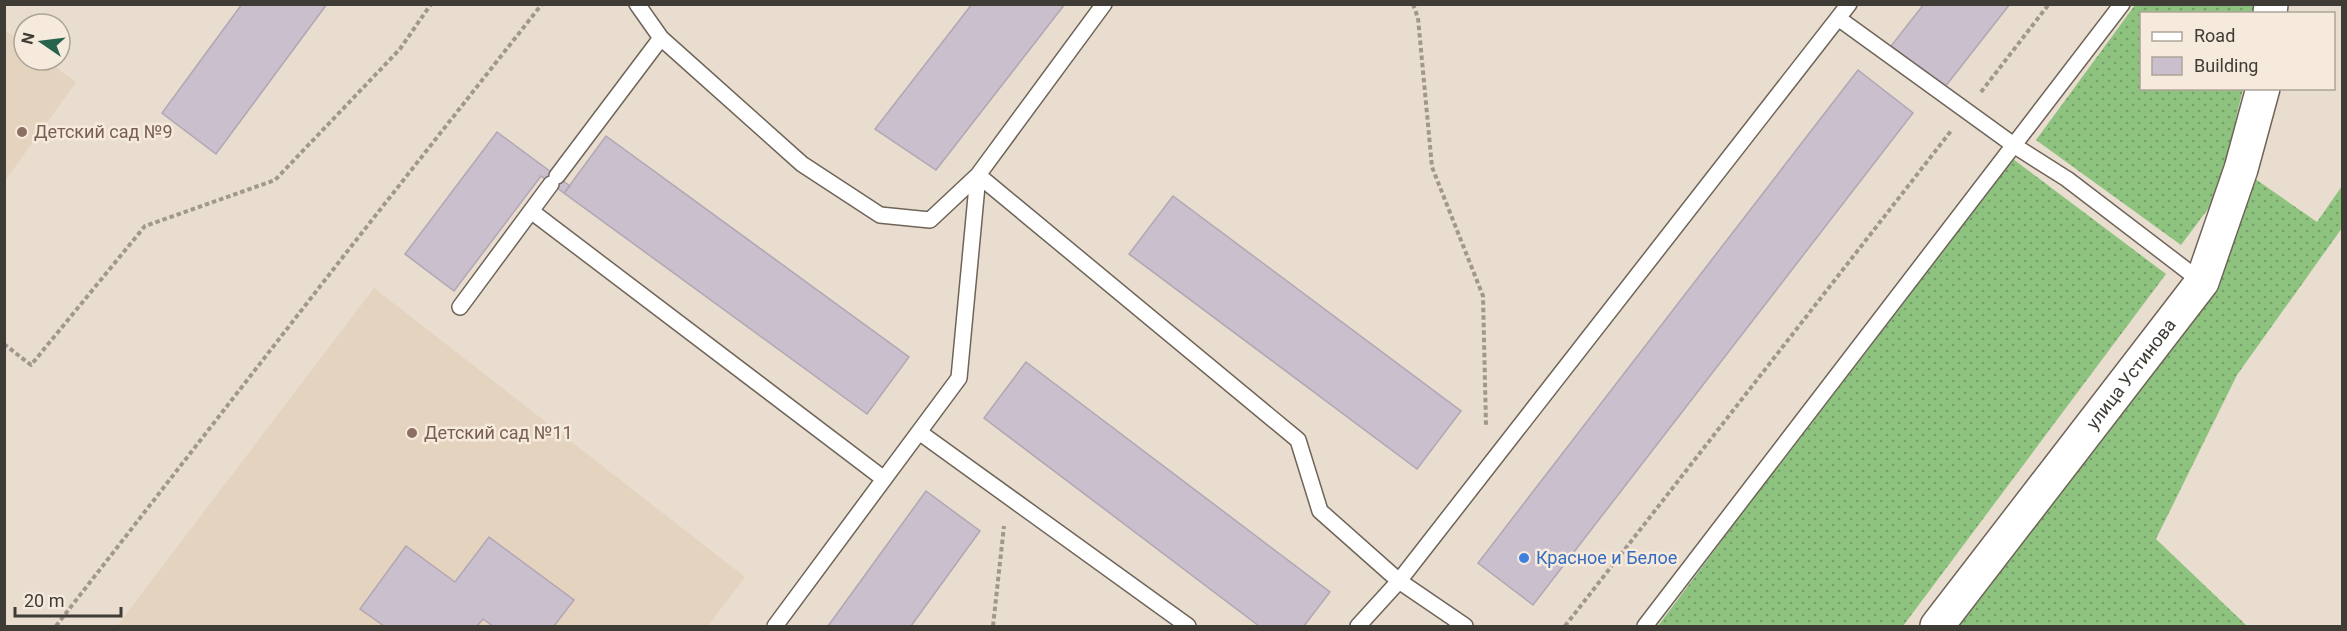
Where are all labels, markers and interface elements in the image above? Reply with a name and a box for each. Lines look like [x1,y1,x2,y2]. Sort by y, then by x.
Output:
north arrow [12,12,72,72]
legend [2140,12,2335,90]
text: Road [2194,25,2235,46]
text: N [17,31,39,46]
text: Building [2194,55,2258,76]
place label: Детский сад №9 [34,121,173,142]
marker: Детский сад №9 [15,125,29,139]
street label: улица Устинова [2082,314,2180,433]
place label: Детский сад №11 [424,422,573,443]
marker: Детский сад №11 [405,426,419,440]
place label: Красное и Белое [1536,547,1677,568]
marker: Красное и Белое [1517,551,1531,565]
scale bar [15,580,122,618]
text: 20 m [24,590,64,611]

